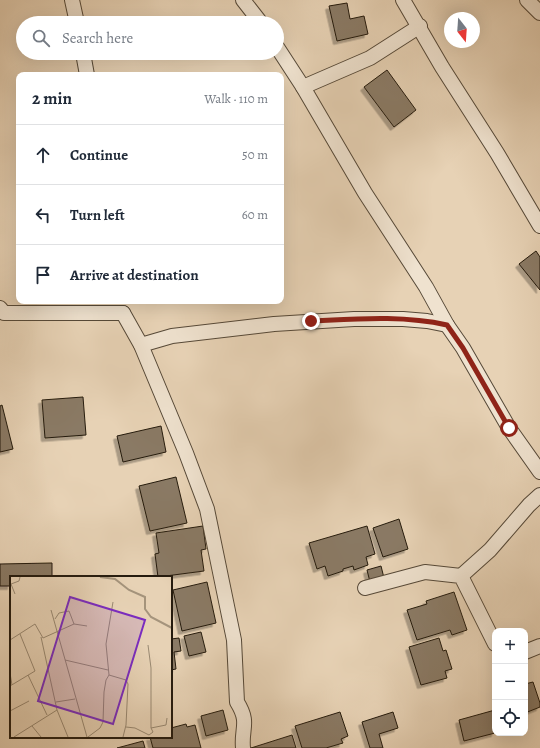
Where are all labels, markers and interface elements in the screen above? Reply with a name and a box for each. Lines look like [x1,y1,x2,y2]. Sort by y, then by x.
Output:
north arrow [444,12,480,48]
search box [16,16,284,60]
icon: search [30,27,52,49]
text: Search here [62,28,133,48]
text: 2 min [32,87,72,110]
text: Walk · 110 m [204,90,268,107]
icon: ahead [32,144,54,166]
text: Continue [70,145,128,165]
text: 50 m [242,146,268,163]
icon: left [32,204,54,226]
text: Turn left [70,205,125,225]
text: 60 m [242,206,268,223]
icon: arrive [32,264,54,286]
text: Arrive at destination [70,265,199,285]
route end [302,312,320,330]
route start [500,419,518,437]
inset map [10,576,172,738]
map controls [492,628,528,736]
button: + [492,628,528,664]
button: − [492,664,528,700]
button: locate [492,700,528,736]

